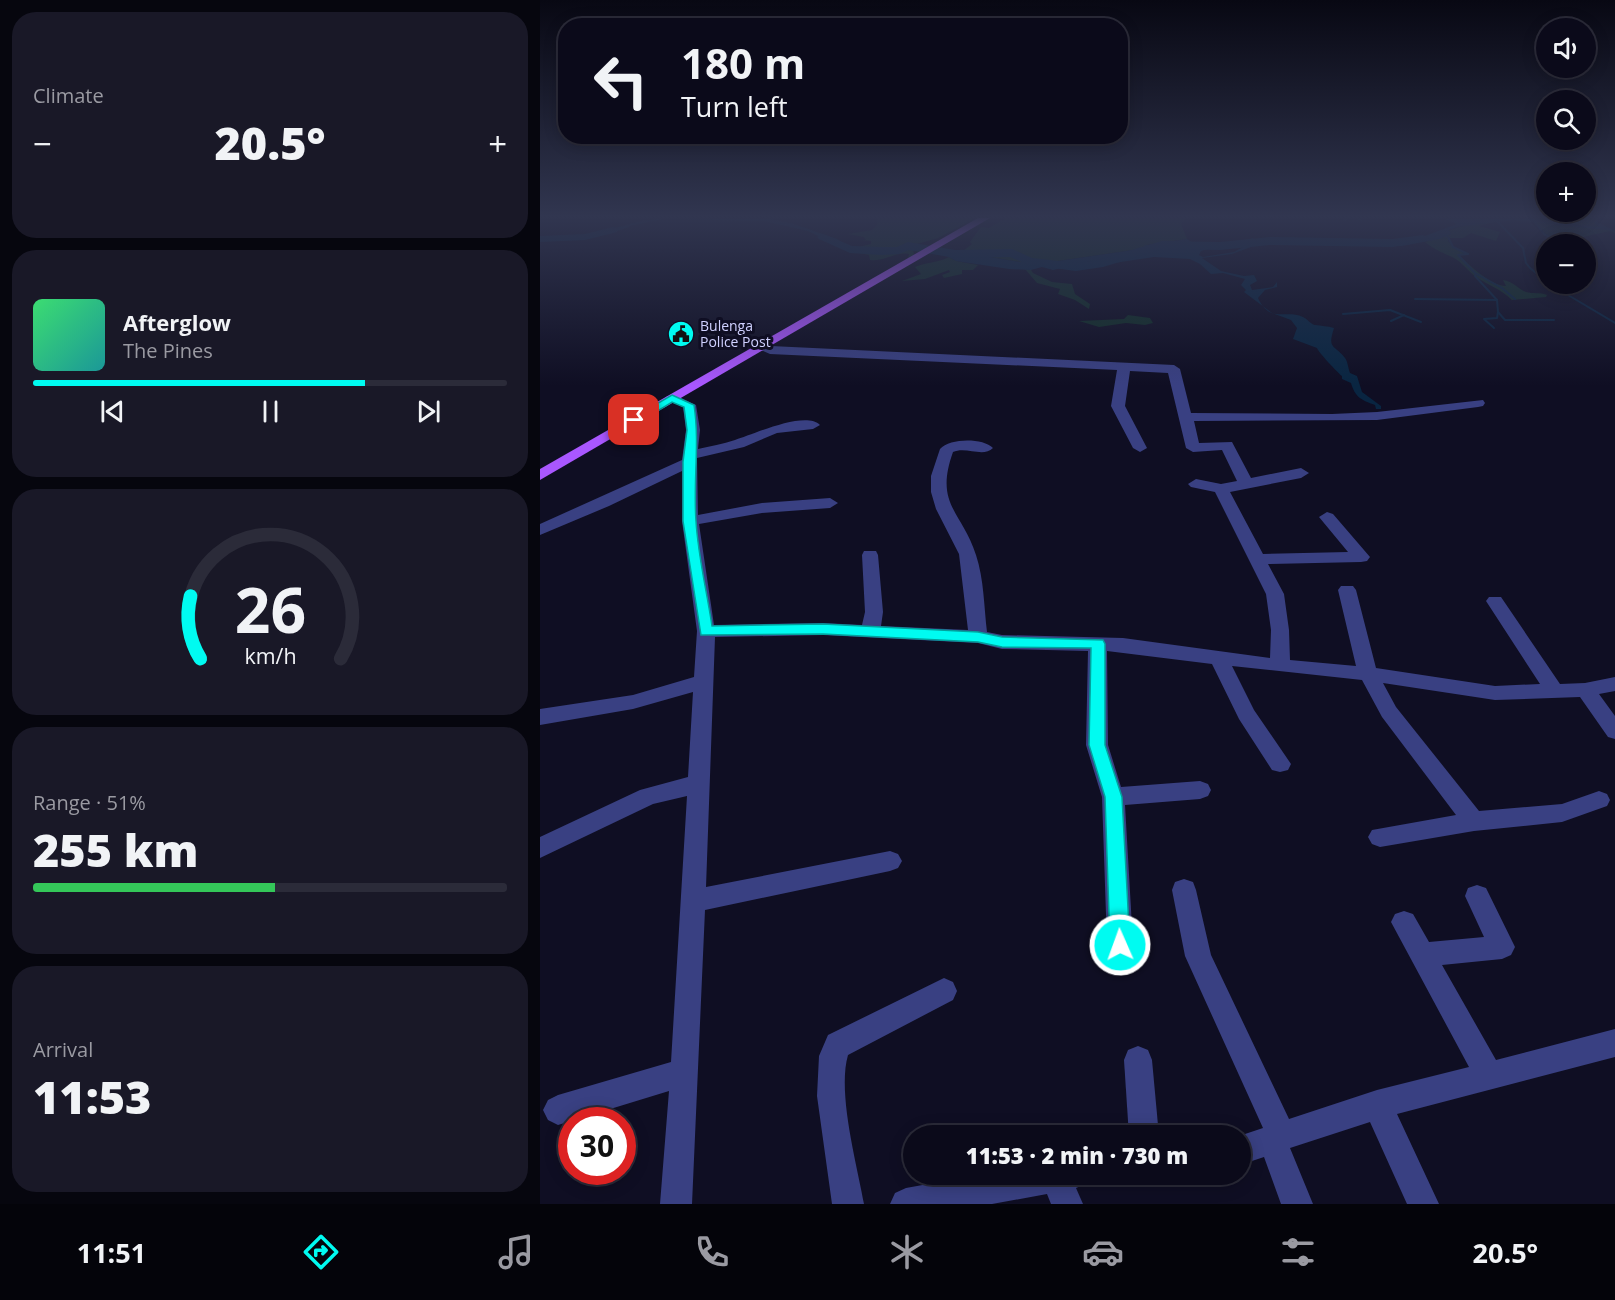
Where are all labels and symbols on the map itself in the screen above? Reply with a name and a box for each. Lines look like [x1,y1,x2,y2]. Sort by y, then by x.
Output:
place label: Bulenga Police Post [700,316,771,351]
public building icon: Bulenga Police Post [666,319,696,349]
pin [608,394,659,445]
position arrow [1088,913,1152,977]
speed limit sign: 30 [558,1107,636,1185]

